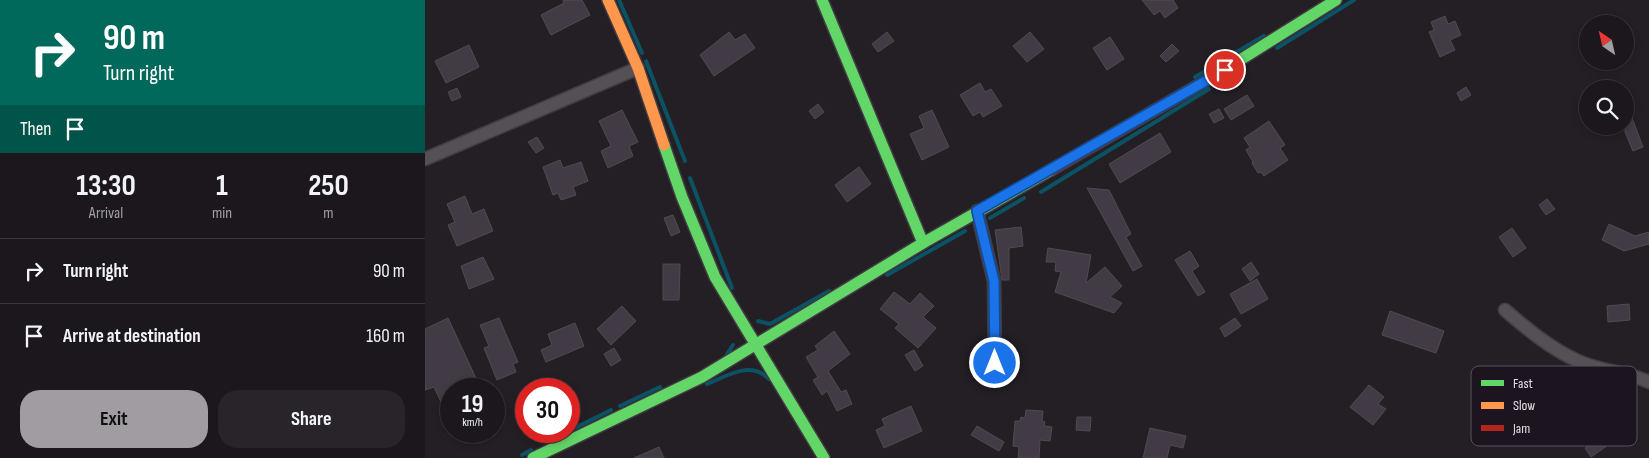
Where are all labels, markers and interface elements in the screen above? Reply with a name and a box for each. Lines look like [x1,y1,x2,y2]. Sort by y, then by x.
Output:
north arrow [1579,15,1634,70]
map controls [1579,15,1634,135]
text: 90 m [103,17,165,60]
icon: right [20,20,85,85]
pin [1204,49,1246,91]
icon: arrive [1211,56,1239,84]
text: Turn right [103,60,174,87]
button: search [1579,80,1634,135]
icon: arrive [61,115,89,143]
text: Then [20,118,51,141]
text: 13:30 [76,168,136,204]
text: 1 [216,168,228,204]
text: 250 [308,168,349,204]
text: Arrival [89,204,123,223]
text: min [212,204,232,223]
text: m [323,204,334,223]
icon: right [20,257,48,285]
text: Turn right [63,260,128,283]
text: 90 m [373,260,405,283]
icon: arrive [20,322,48,350]
text: Arrive at destination [63,325,201,348]
text: 160 m [366,325,405,348]
position arrow [968,336,1020,388]
legend [1471,366,1637,446]
text: Fast [1513,375,1533,392]
speed limit sign: 30 [515,378,580,443]
text: 19 [462,389,483,420]
button: Exit [20,390,208,448]
button: Share [218,390,405,448]
text: Slow [1513,397,1535,414]
text: km/h [462,415,483,430]
text: Jam [1512,420,1530,437]

